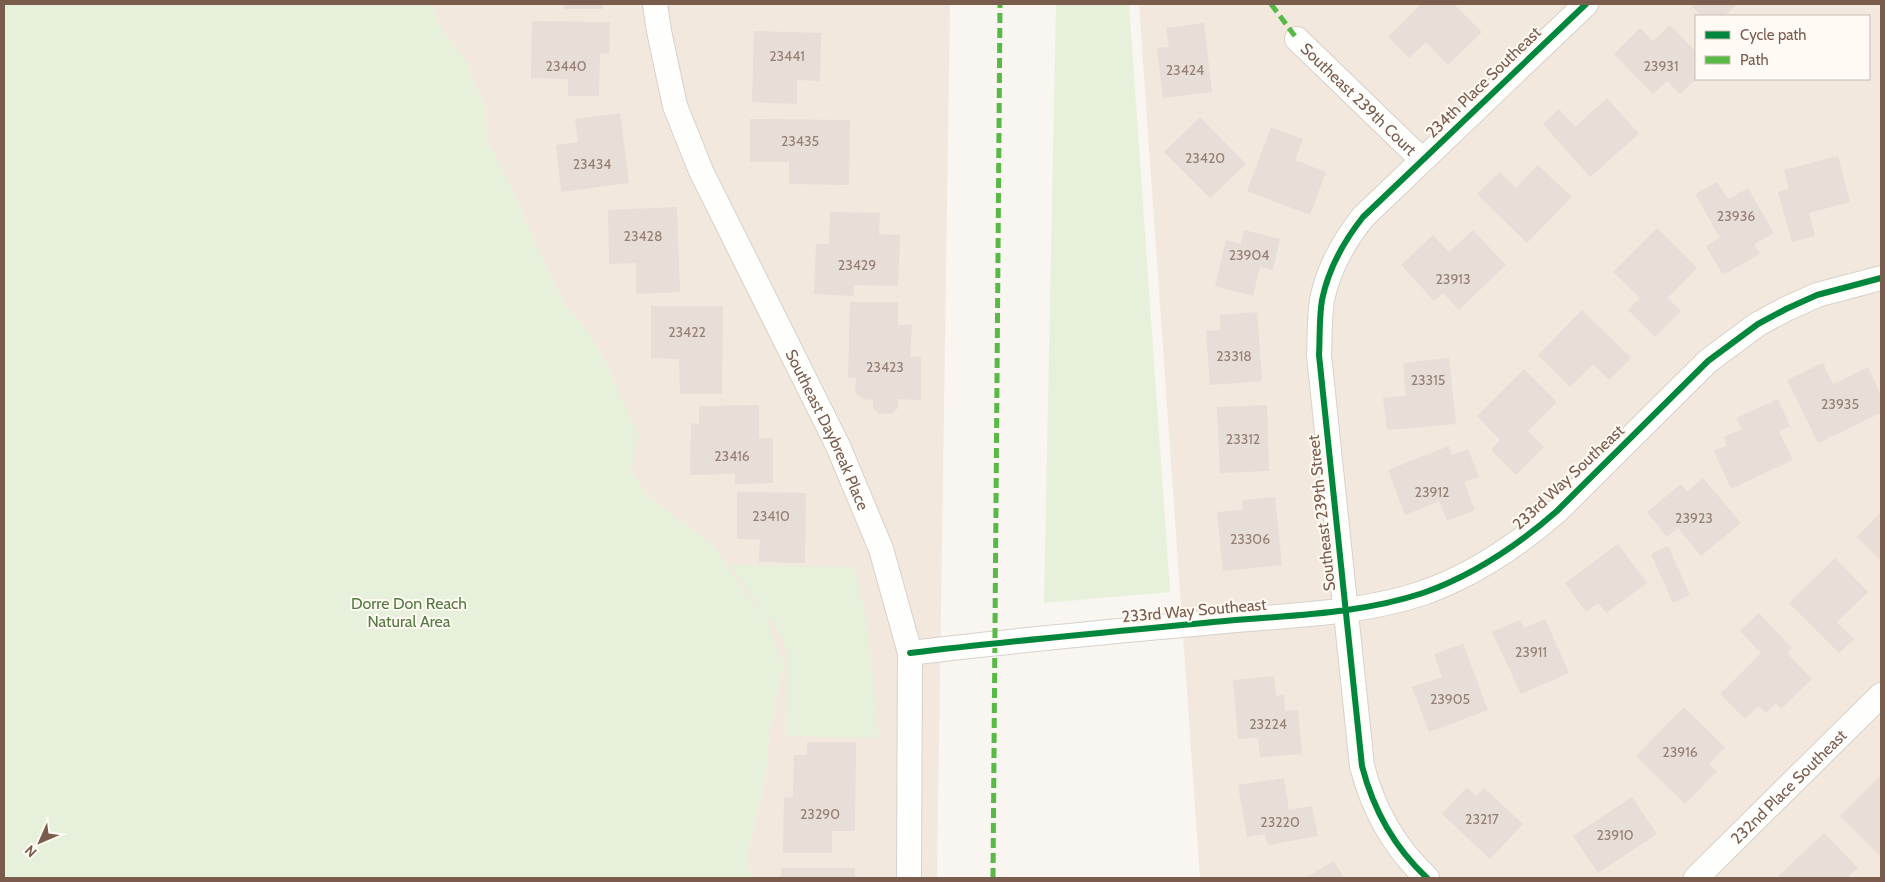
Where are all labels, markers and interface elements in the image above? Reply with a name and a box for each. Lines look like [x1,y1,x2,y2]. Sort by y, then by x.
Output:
legend [1695,15,1870,80]
street label: 234th Place Southeast [1422,22,1545,142]
text: Cycle path [1740,26,1806,44]
street label: Southeast 239th Court [1297,39,1421,160]
house number: 23441 [769,47,805,65]
text: Path [1740,51,1769,69]
house number: 23440 [546,57,587,75]
house number: 23931 [1644,57,1679,75]
house number: 23424 [1166,61,1204,79]
house number: 23435 [781,132,819,150]
house number: 23420 [1185,149,1225,167]
house number: 23434 [573,155,611,173]
house number: 23936 [1717,207,1755,225]
house number: 23428 [624,227,662,245]
house number: 23904 [1229,246,1269,264]
house number: 23429 [838,256,876,274]
house number: 23913 [1436,270,1471,288]
house number: 23422 [668,323,706,341]
street label: Southeast Daybreak Place [781,346,873,513]
house number: 23318 [1216,347,1252,365]
house number: 23423 [866,358,904,376]
house number: 23315 [1411,371,1445,389]
house number: 23935 [1821,395,1859,413]
street label: 233rd Way Southeast [1509,421,1628,534]
house number: 23312 [1226,430,1260,448]
street label: Southeast 239th Street [1304,433,1339,592]
house number: 23416 [714,447,750,465]
house number: 23912 [1415,483,1449,501]
house number: 23410 [752,507,790,525]
house number: 23923 [1675,509,1713,527]
house number: 23306 [1230,530,1270,548]
park label: Dorre Don Reach Natural Area [351,594,467,631]
street label: 233rd Way Southeast [1121,595,1268,626]
house number: 23911 [1515,643,1547,661]
house number: 23905 [1430,690,1470,708]
house number: 23224 [1249,715,1287,733]
street label: 232nd Place Southeast [1727,725,1851,848]
house number: 23916 [1662,743,1698,761]
house number: 23290 [800,805,840,823]
house number: 23217 [1465,810,1499,828]
house number: 23220 [1260,813,1300,831]
north arrow [15,817,65,867]
house number: 23910 [1596,826,1634,844]
text: N [21,841,41,861]

